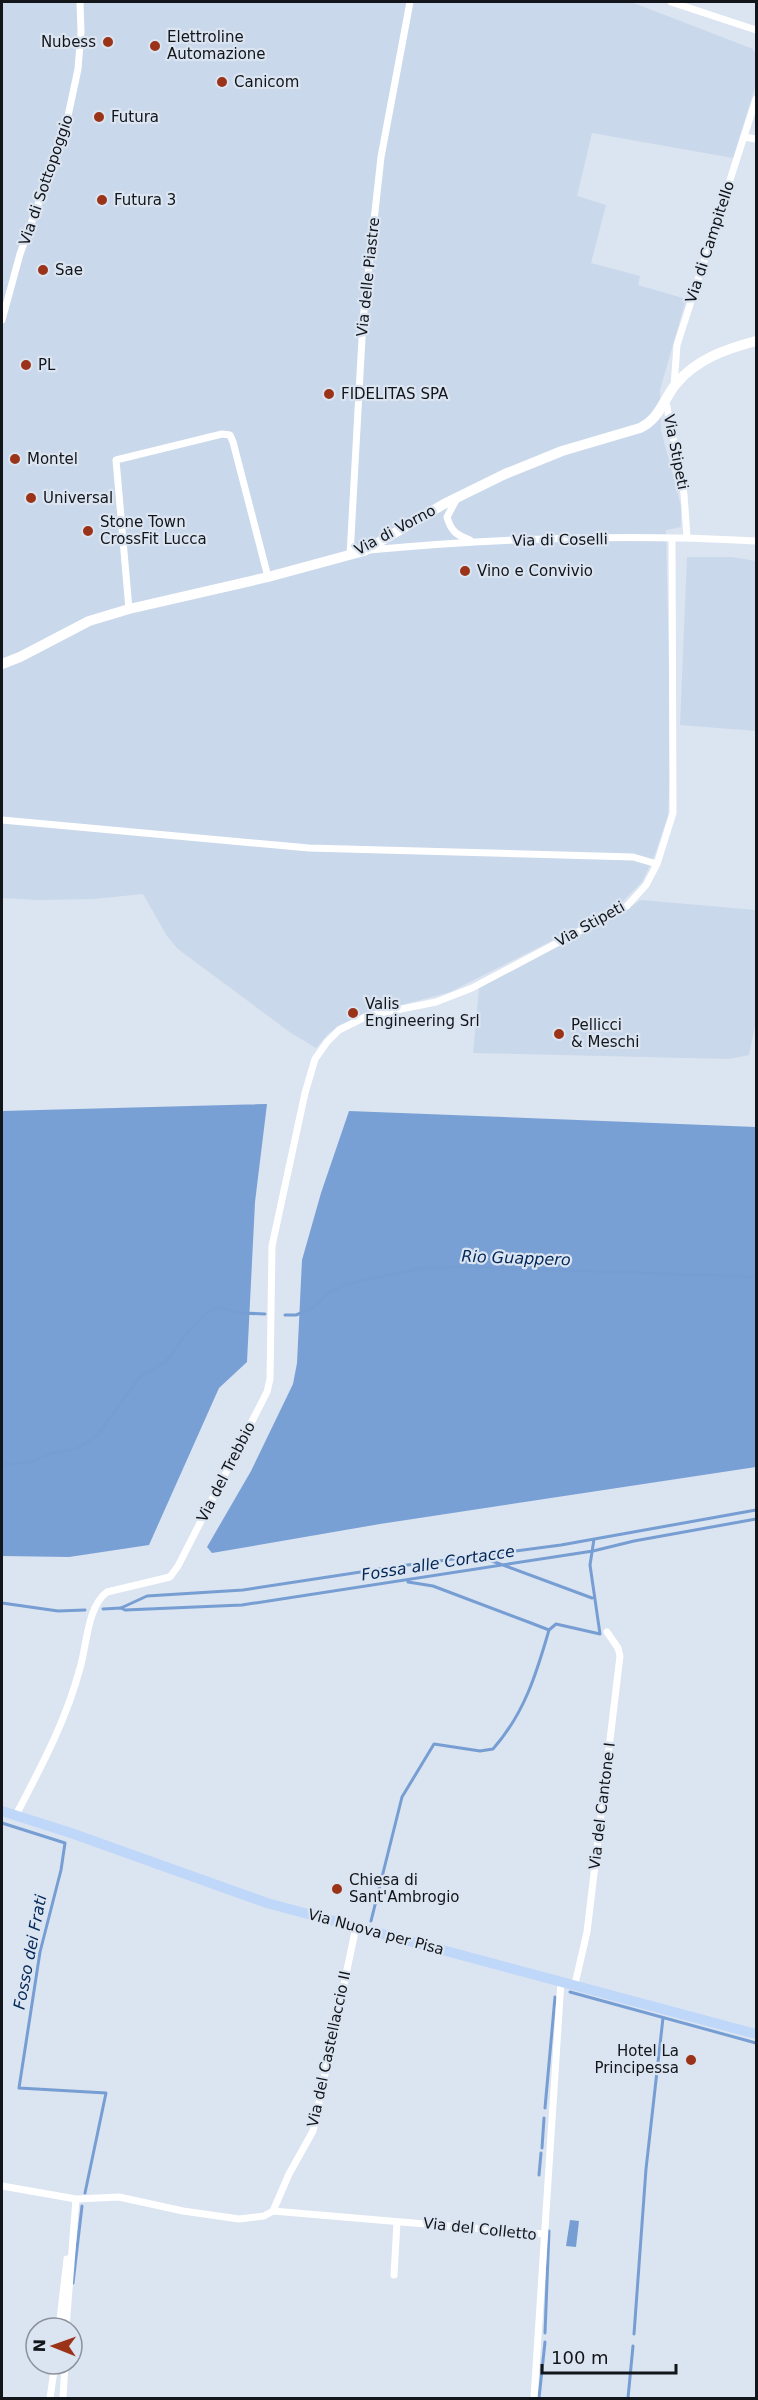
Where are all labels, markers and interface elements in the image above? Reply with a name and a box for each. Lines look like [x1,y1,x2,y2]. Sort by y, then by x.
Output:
place label: Elettroline Automazione [167,28,266,63]
place label: Nubess [41,33,96,51]
marker: Nubess [101,35,115,49]
marker: Elettroline Automazione [148,39,162,53]
place label: Canicom [234,73,299,91]
marker: Canicom [215,75,229,89]
place label: Futura [111,108,159,126]
marker: Futura [92,110,106,124]
street label: Via di Sottopoggio [15,112,77,248]
street label: Via di Campitello [682,179,738,305]
place label: Futura 3 [114,191,176,209]
marker: Futura 3 [95,193,109,207]
street label: Via delle Piastre [353,216,383,338]
place label: Sae [55,261,83,279]
marker: Sae [36,263,50,277]
place label: PL [38,356,56,374]
marker: PL [19,358,33,372]
place label: FIDELITAS SPA [341,385,449,403]
marker: FIDELITAS SPA [322,387,336,401]
street label: Via Stipeti [660,413,692,491]
place label: Montel [27,450,78,468]
marker: Montel [8,452,22,466]
place label: Universal [43,489,113,507]
marker: Universal [24,491,38,505]
street label: Via di Vorno [351,501,439,559]
place label: Stone Town CrossFit Lucca [100,513,207,548]
marker: Stone Town CrossFit Lucca [81,524,95,538]
street label: Via di Coselli [512,530,608,550]
place label: Vino e Convivio [477,562,593,580]
marker: Vino e Convivio [458,564,472,578]
street label: Via Stipeti [552,898,628,950]
place label: Valis Engineering Srl [365,995,480,1030]
marker: Valis Engineering Srl [346,1006,360,1020]
place label: Pellicci & Meschi [571,1016,639,1051]
marker: Pellicci & Meschi [552,1027,566,1041]
water label: Rio Guappero [461,1247,571,1269]
street label: Via del Trebbio [193,1419,259,1525]
water label: Fossa alle Cortacce [360,1541,516,1585]
street label: Via del Cantone I [585,1741,619,1871]
place label: Chiesa di Sant'Ambrogio [349,1871,460,1906]
marker: Chiesa di Sant'Ambrogio [330,1882,344,1896]
water label: Fosso dei Frati [10,1893,51,2011]
street label: Via Nuova per Pisa [306,1905,446,1959]
street label: Via del Castellaccio II [304,1969,354,2129]
place label: Hotel La Principessa [594,2042,679,2077]
marker: Hotel La Principessa [684,2053,698,2067]
street label: Via del Colletto [422,2214,538,2244]
north arrow [24,2316,84,2376]
scale bar [542,2337,676,2375]
text: N [30,2339,49,2353]
text: 100 m [551,2347,609,2368]

